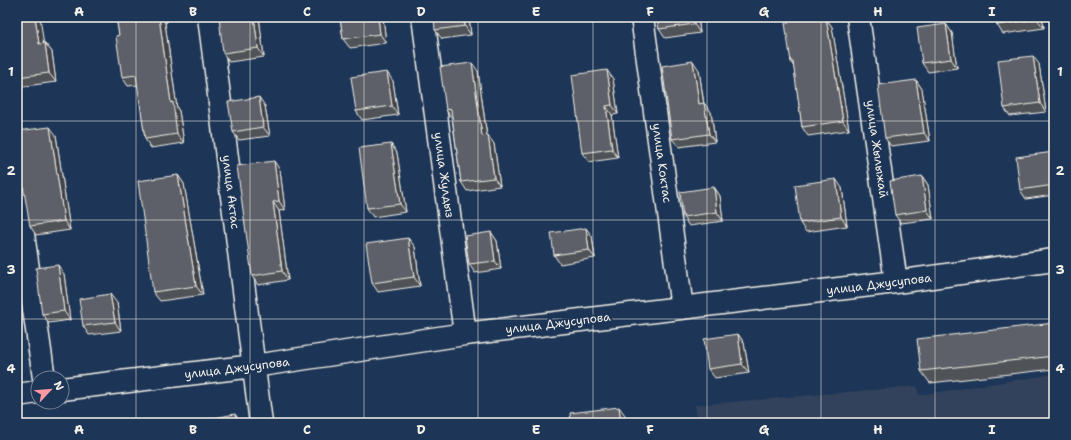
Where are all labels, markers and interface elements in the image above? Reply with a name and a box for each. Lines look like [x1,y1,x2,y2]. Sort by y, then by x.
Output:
text: A [74,3,84,20]
text: B [189,3,197,20]
text: C [303,3,311,20]
text: D [416,3,426,20]
text: E [532,3,541,20]
text: F [646,3,654,20]
text: G [759,3,770,20]
text: H [873,3,883,20]
text: I [988,3,996,20]
text: 1 [8,63,14,80]
text: 1 [1057,63,1063,80]
street label: улица Жылыжай [862,99,892,199]
street label: улица Коктас [648,122,676,204]
street label: улица Жулдыз [430,131,458,219]
street label: улица Актас [219,154,243,230]
text: 2 [6,162,16,179]
text: 2 [1055,162,1065,179]
text: 3 [6,261,16,278]
text: 3 [1055,261,1065,278]
street label: улица Джусупова [826,270,933,298]
street label: улица Джусупова [505,309,612,337]
street label: улица Джусупова [184,354,291,382]
text: 4 [6,360,16,377]
text: 4 [1055,360,1065,377]
north arrow [30,370,70,410]
text: N [50,379,67,393]
text: A [74,421,84,438]
text: B [189,421,197,438]
text: C [303,421,311,438]
text: D [416,421,426,438]
text: E [532,421,541,438]
text: F [646,421,654,438]
text: G [759,421,770,438]
text: H [873,421,883,438]
text: I [988,421,996,438]

